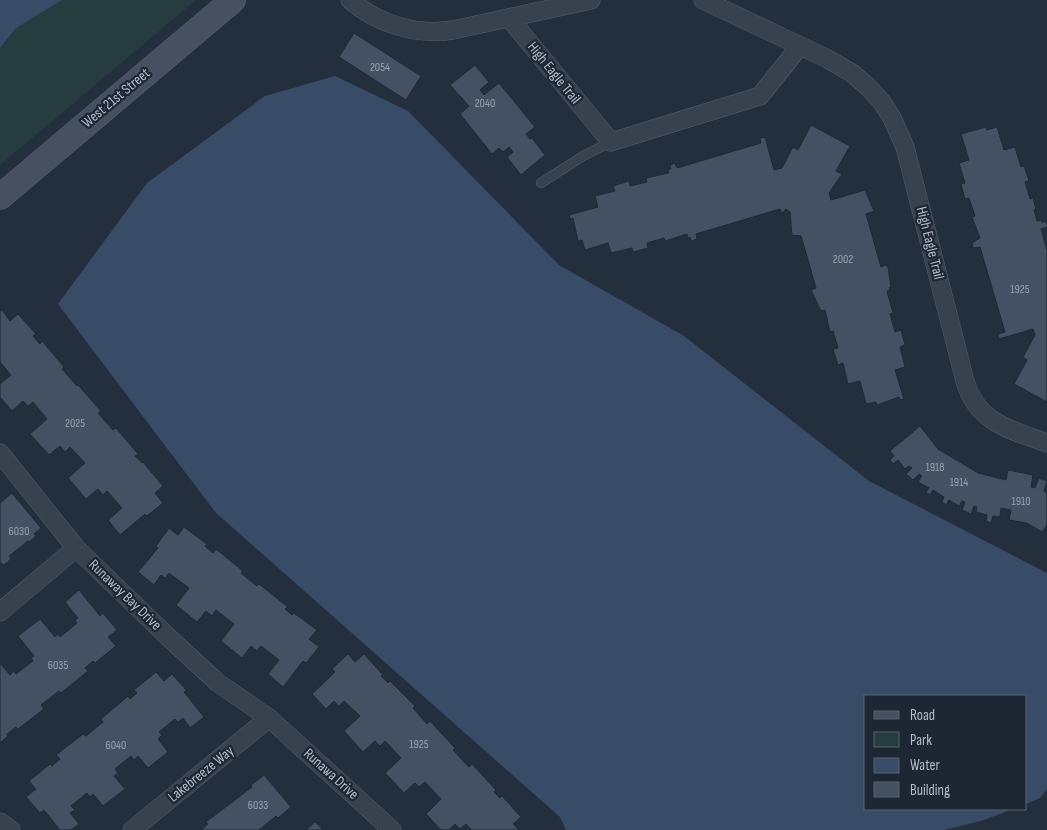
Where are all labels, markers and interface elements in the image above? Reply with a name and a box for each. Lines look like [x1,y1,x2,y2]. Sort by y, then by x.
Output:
street label: High Eagle Trail [523,38,585,108]
house number: 2054 [370,60,390,75]
street label: West 21st Street [78,64,154,132]
house number: 2040 [475,96,495,111]
street label: High Eagle Trail [912,205,948,281]
house number: 2002 [833,252,853,267]
house number: 1925 [1010,282,1030,297]
house number: 2025 [65,416,85,431]
house number: 1918 [926,460,944,475]
house number: 1914 [950,475,968,490]
house number: 1910 [1011,494,1031,509]
house number: 6030 [9,524,30,539]
street label: Runaway Bay Drive [85,555,165,635]
house number: 6035 [48,658,68,673]
legend [864,695,1027,810]
text: Road [910,706,935,725]
text: Park [910,731,932,750]
house number: 1925 [409,737,429,752]
house number: 6040 [106,738,126,753]
street label: Lakebreeze Way [164,741,238,806]
street label: Runawa Drive [299,744,363,804]
text: Water [910,756,941,775]
text: Building [910,781,950,800]
house number: 6033 [248,798,268,813]

